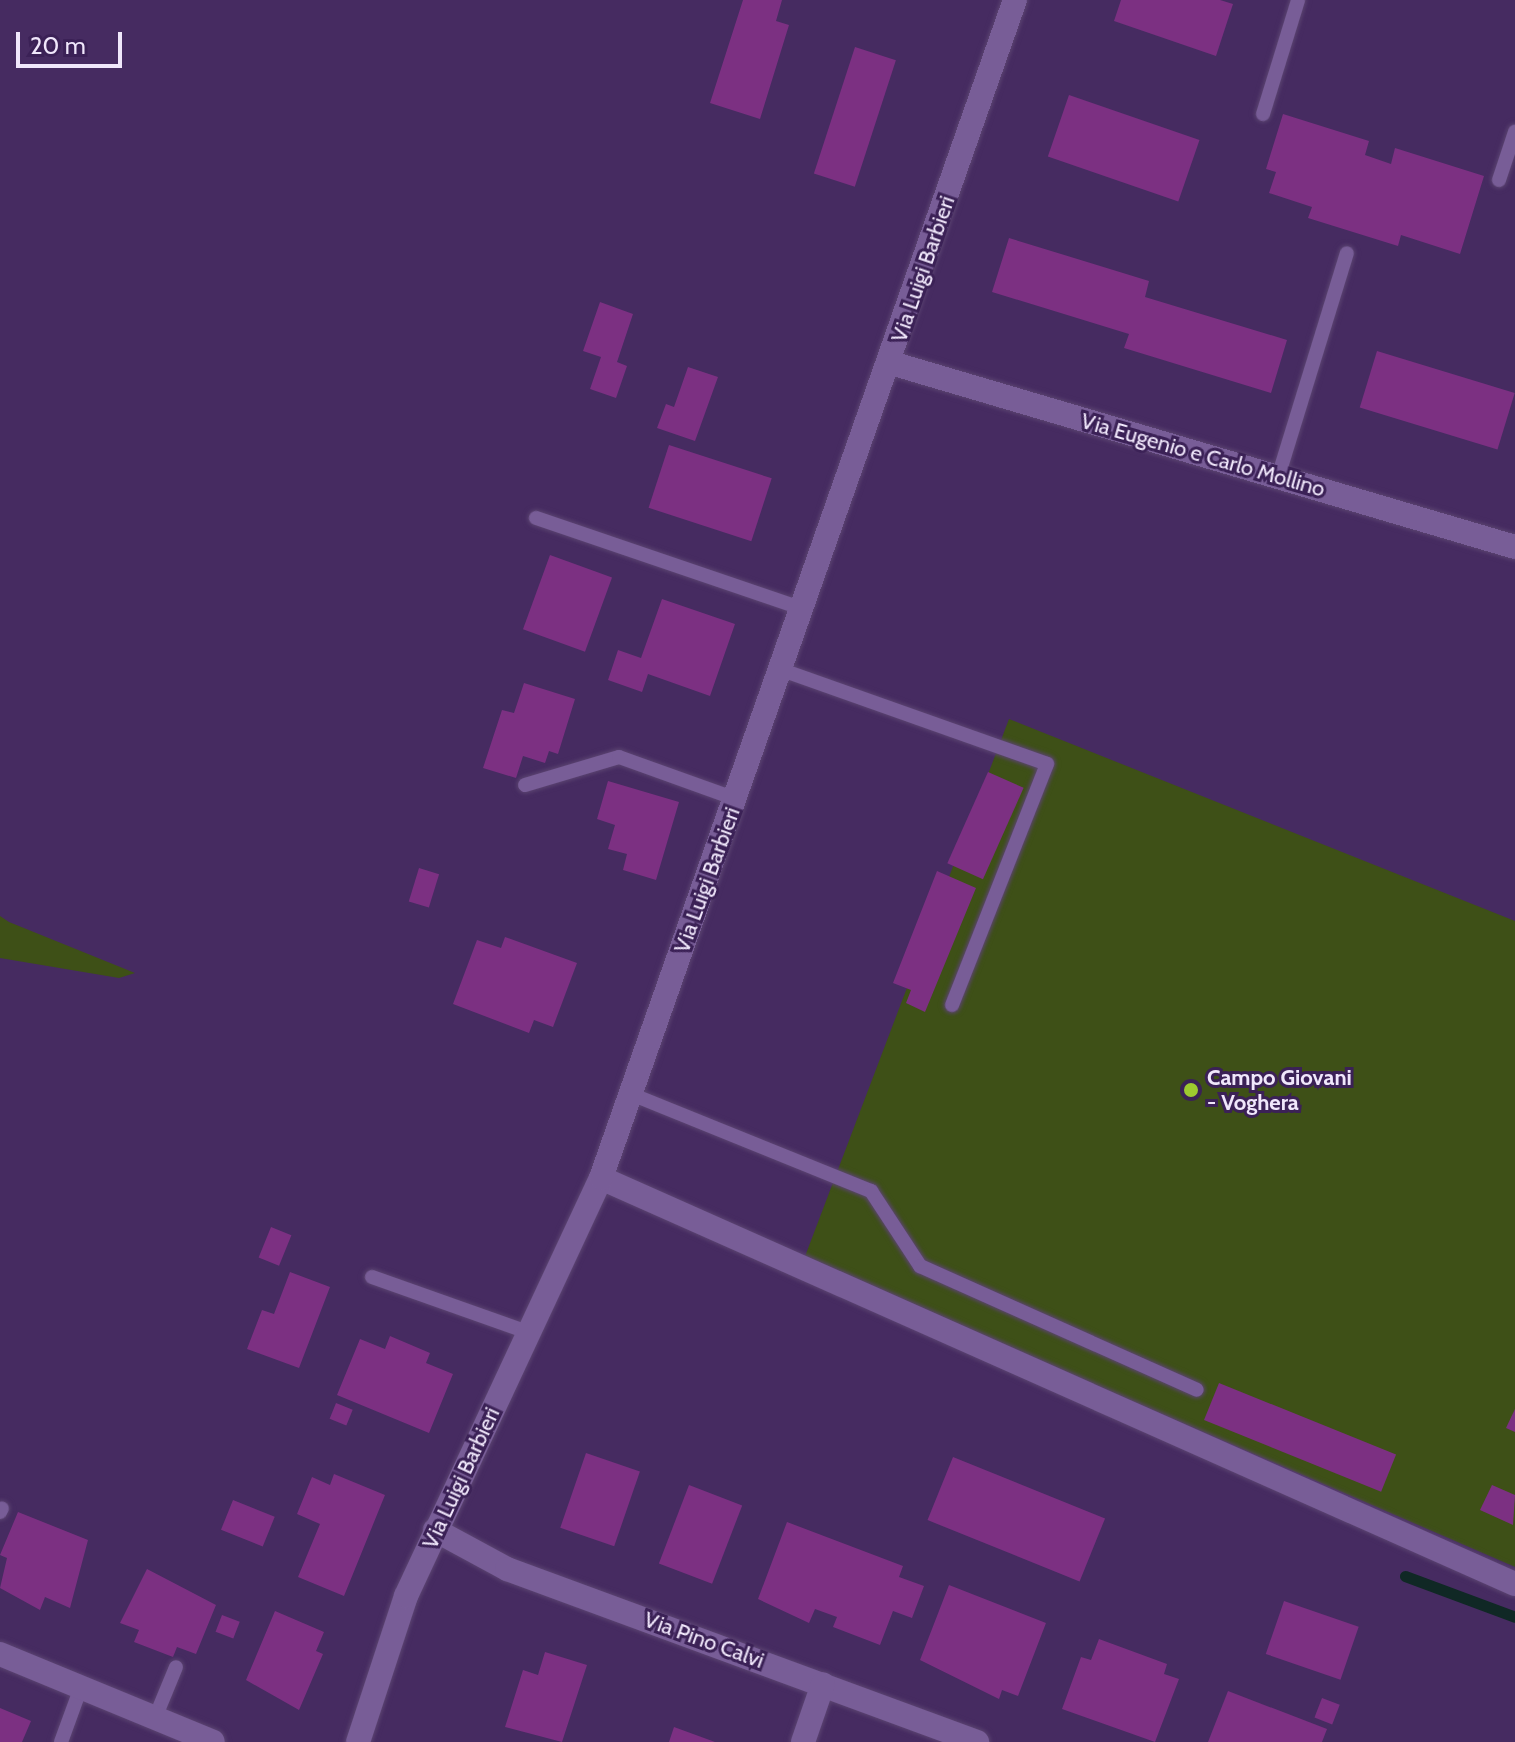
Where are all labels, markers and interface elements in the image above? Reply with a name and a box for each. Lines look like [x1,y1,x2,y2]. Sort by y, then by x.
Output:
scale bar [20,16,126,66]
text: 20 m [30,31,86,60]
street label: Via Luigi Barbieri [886,192,960,346]
street label: Via Eugenio e Carlo Mollino [1078,407,1328,503]
street label: Via Luigi Barbieri [668,804,746,956]
place label: Campo Giovani - Voghera [1207,1064,1352,1116]
marker: Campo Giovani - Voghera [1182,1081,1200,1099]
street label: Via Luigi Barbieri [417,1403,505,1553]
street label: Via Pino Calvi [640,1606,768,1674]

